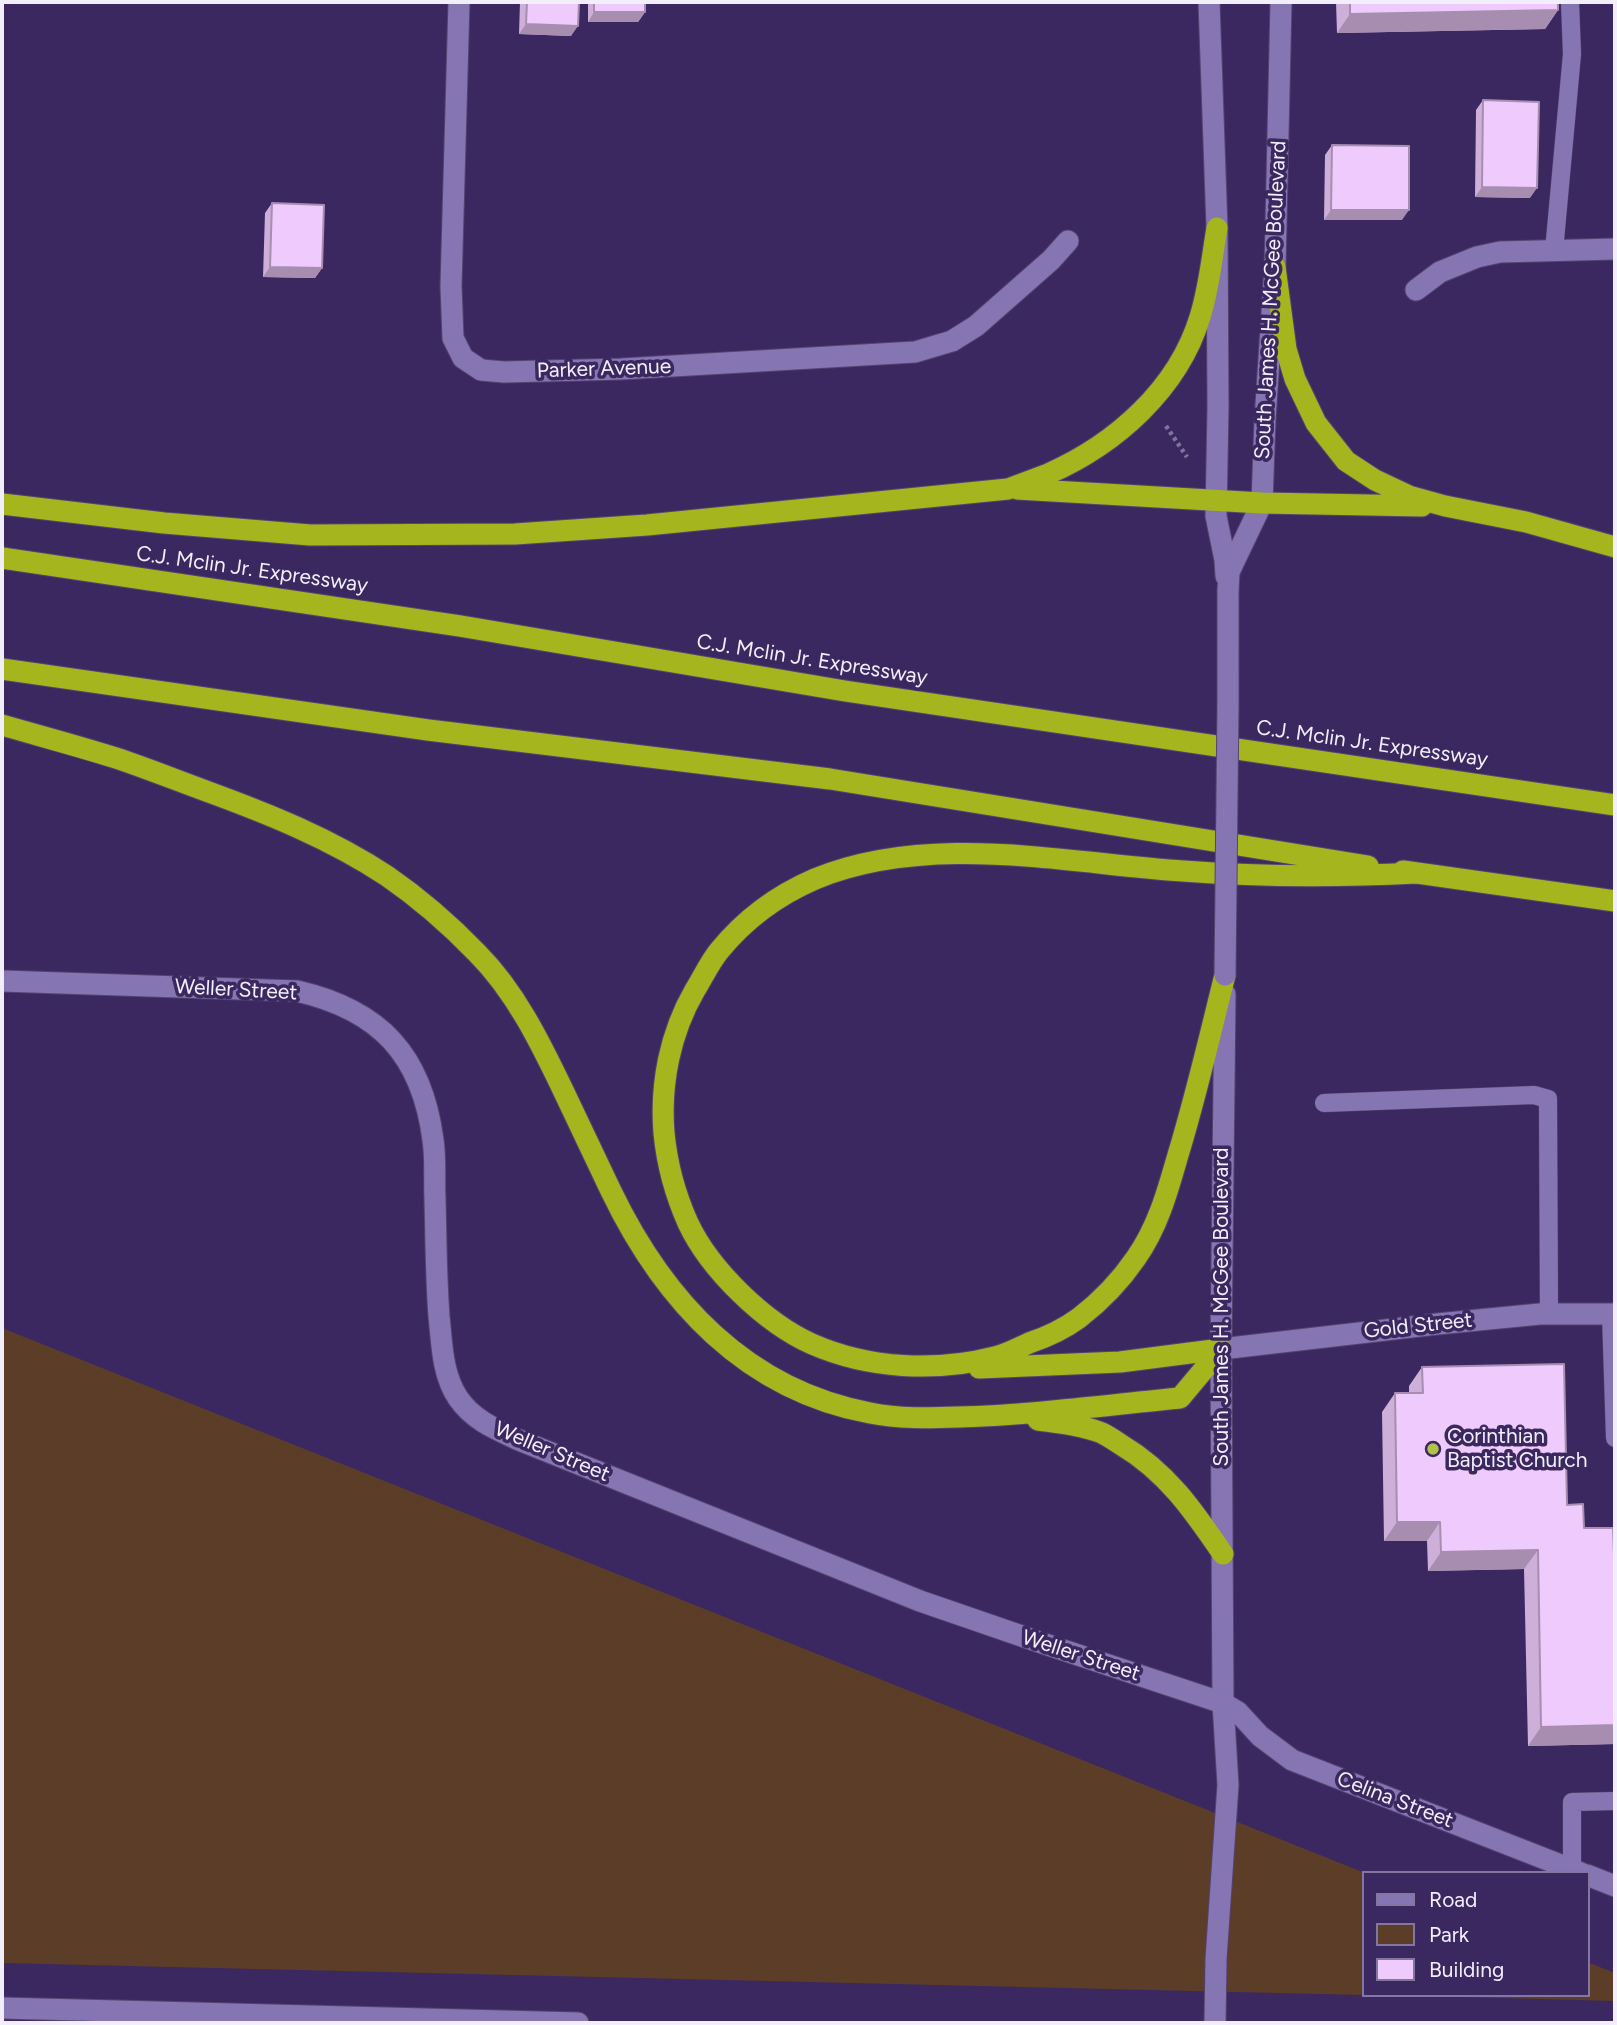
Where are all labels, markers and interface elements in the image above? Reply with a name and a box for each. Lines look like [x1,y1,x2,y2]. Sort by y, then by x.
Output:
street label: South James H. McGee Boulevard [1250,140,1292,460]
street label: Parker Avenue [536,354,672,384]
street label: C.J. Mclin Jr. Expressway [135,541,369,599]
street label: C.J. Mclin Jr. Expressway [695,629,929,691]
street label: C.J. Mclin Jr. Expressway [1255,715,1489,773]
street label: Weller Street [174,974,298,1006]
street label: South James H. McGee Boulevard [1209,1147,1235,1467]
street label: Gold Street [1362,1308,1474,1344]
street label: Weller Street [491,1416,613,1488]
place label: Corinthian Baptist Church [1447,1424,1587,1474]
marker: Corinthian Baptist Church [1425,1441,1441,1457]
street label: Weller Street [1019,1625,1143,1687]
street label: Celina Street [1333,1766,1457,1834]
legend [1362,1871,1589,1997]
text: Road [1429,1887,1477,1912]
text: Park [1429,1922,1469,1947]
text: Building [1429,1957,1504,1982]

